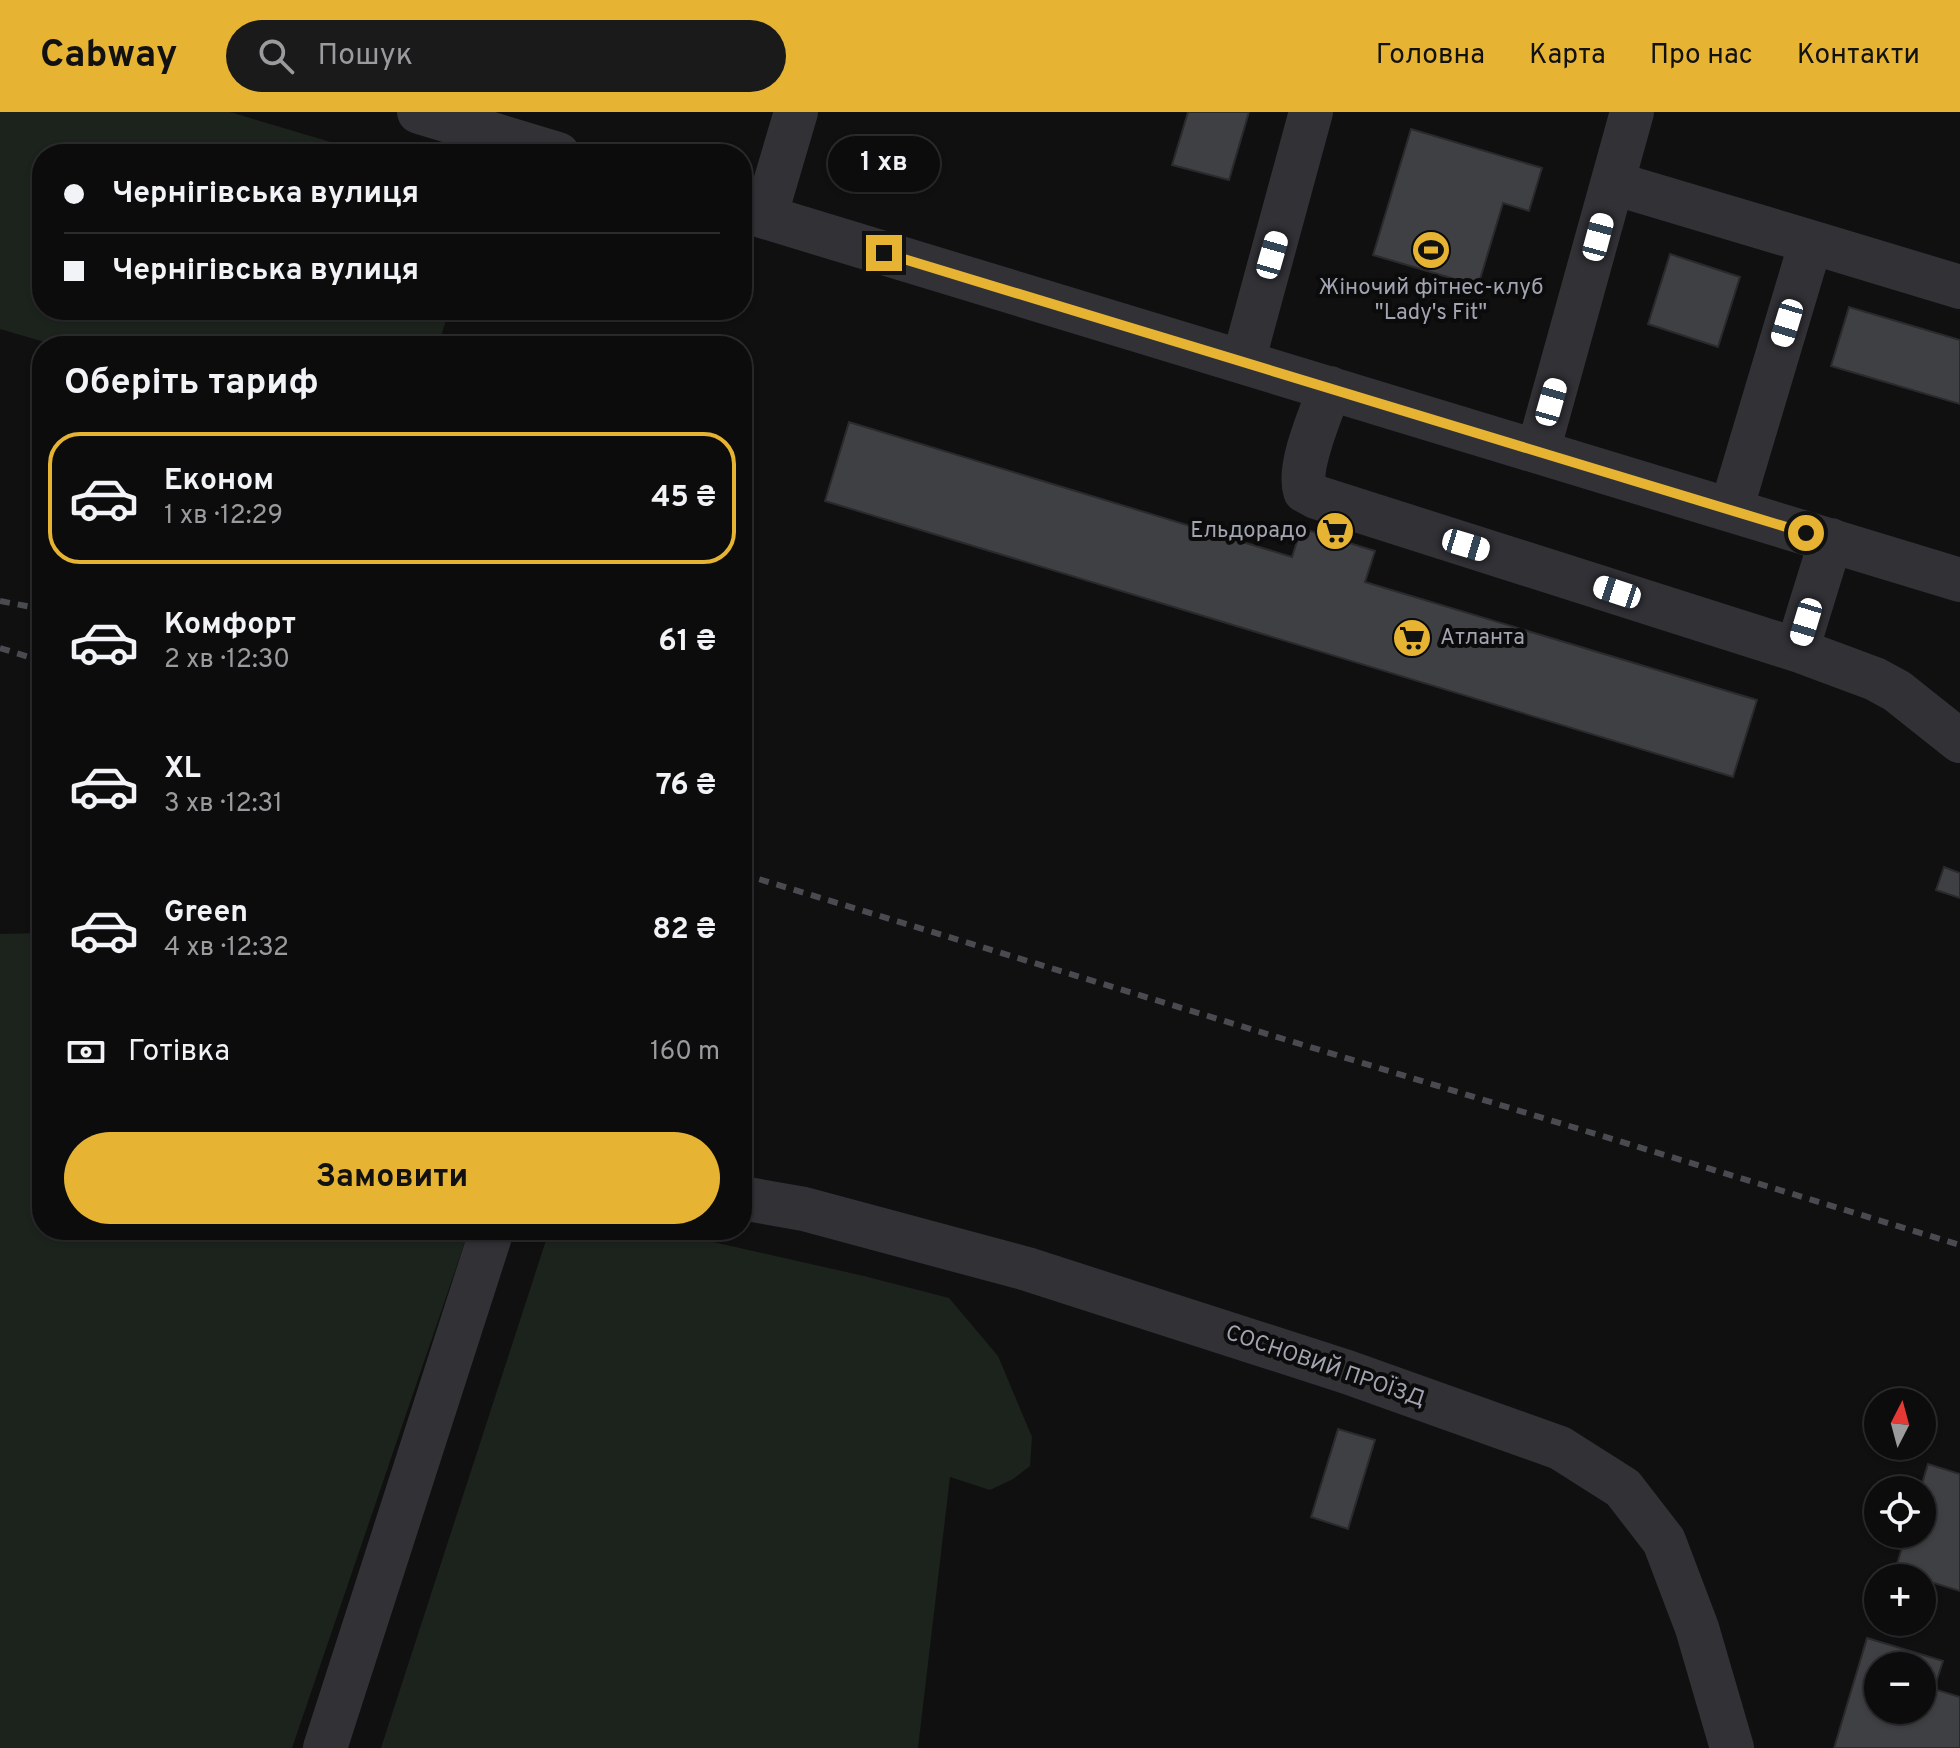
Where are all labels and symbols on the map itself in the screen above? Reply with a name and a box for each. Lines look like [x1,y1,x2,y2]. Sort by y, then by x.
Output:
callout: 1 хв [828,137,940,193]
car [1580,211,1616,263]
car [1254,229,1290,281]
sports icon: Жіночий фітнес-клуб "Lady's Fit" [1410,229,1452,271]
route end [866,235,902,271]
place label: Жіночий фітнес-клуб "Lady's Fit" [1319,275,1543,327]
car [1769,297,1805,349]
car [1533,376,1569,428]
supermarket icon: Ельдорадо [1314,510,1356,552]
route start [1788,515,1824,551]
place label: Ельдорадо [1190,518,1307,545]
car [1440,527,1492,563]
car [1590,573,1644,611]
car [1788,596,1824,648]
supermarket icon: Атланта [1391,617,1433,659]
place label: Атланта [1440,625,1525,652]
street label: СОСНОВИЙ ПРОЇЗД [1222,1317,1429,1414]
north arrow [1864,1388,1936,1460]

